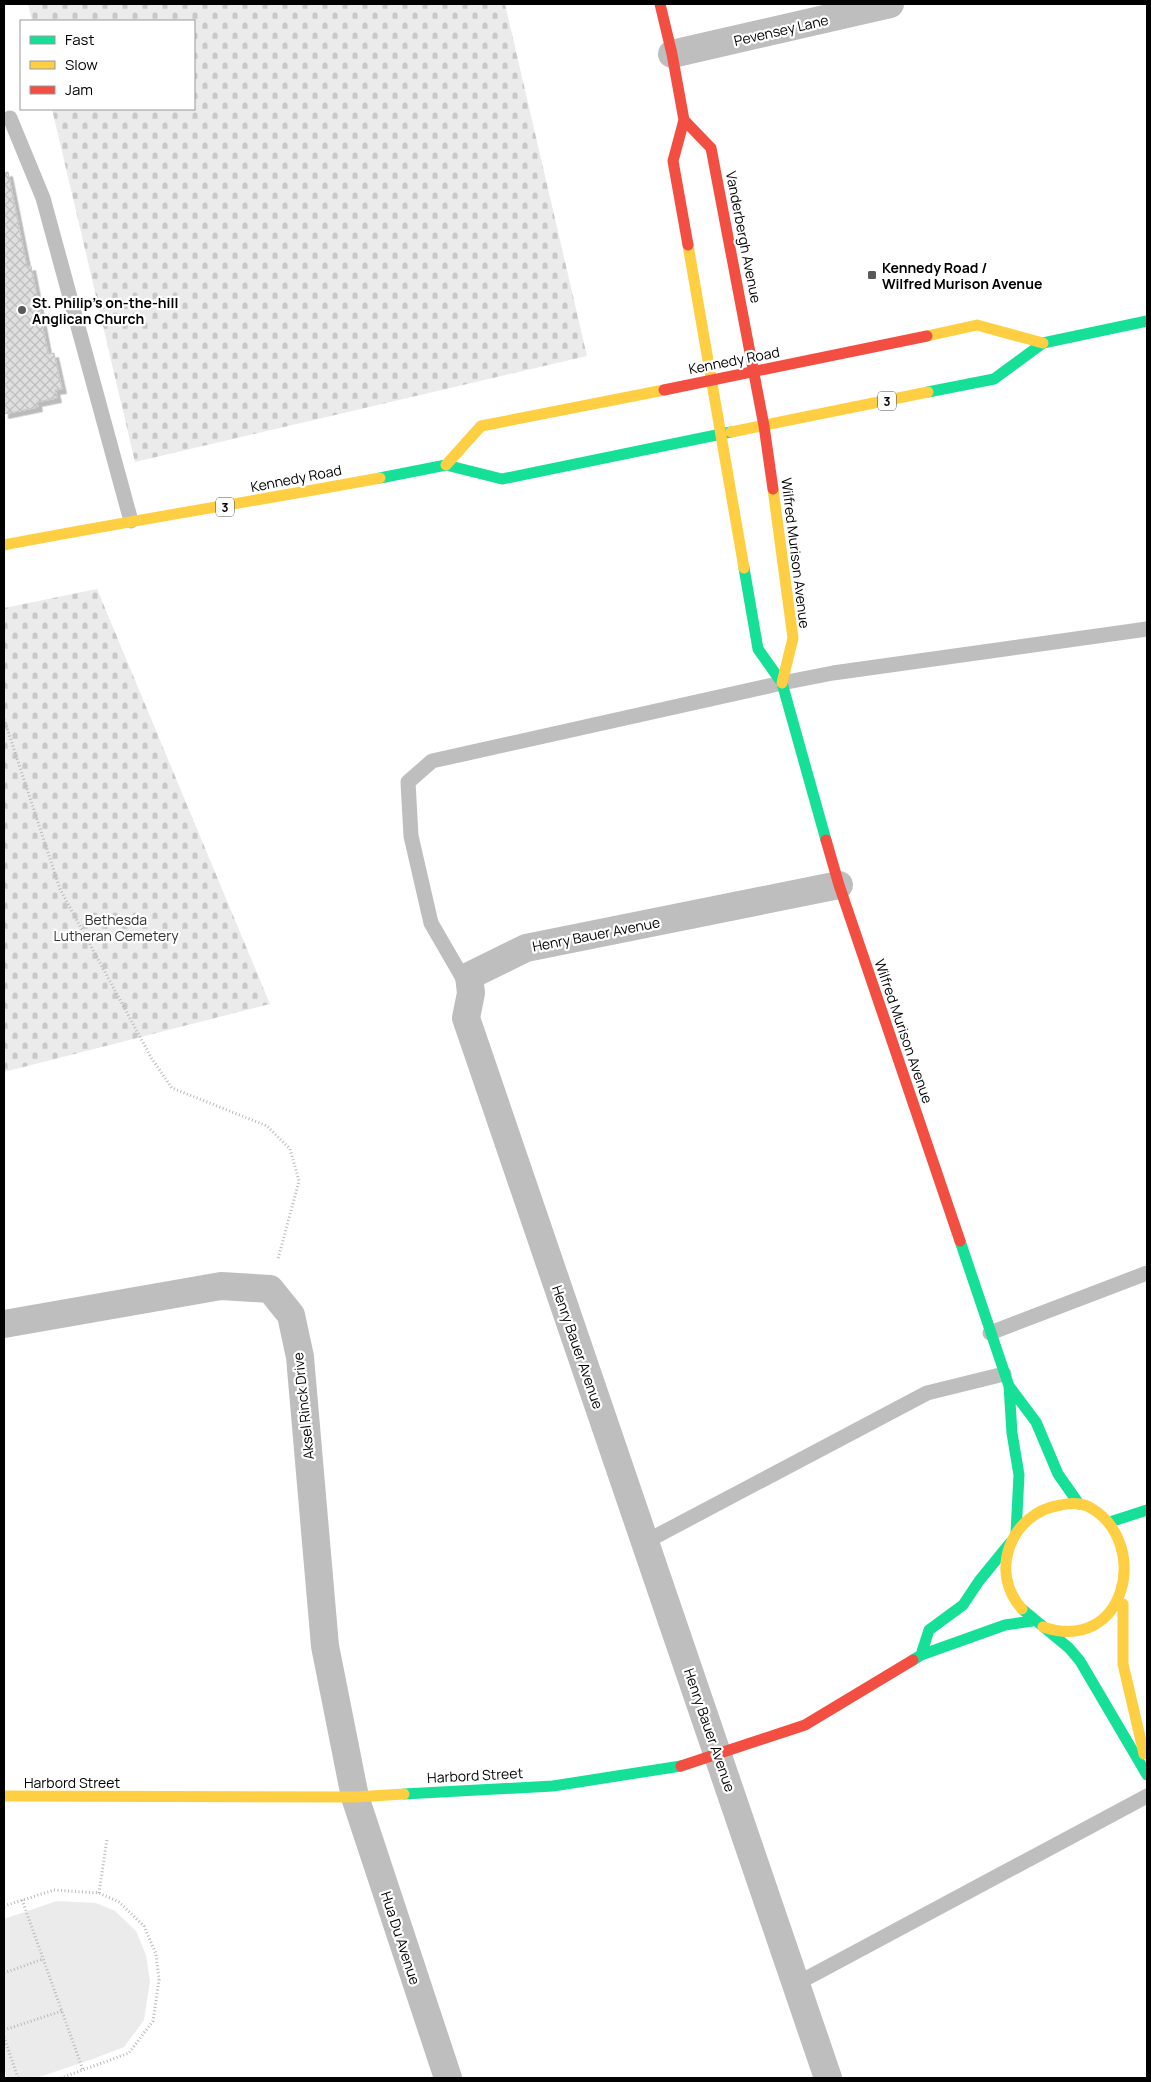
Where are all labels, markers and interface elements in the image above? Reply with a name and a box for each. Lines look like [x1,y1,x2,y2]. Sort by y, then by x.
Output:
street label: Pevensey Lane [732,10,830,50]
legend [20,20,195,110]
text: Fast [65,29,94,50]
text: Slow [65,54,98,75]
text: Jam [65,79,93,100]
street label: Vanderbergh Avenue [722,169,766,305]
place label: Kennedy Road / Wilfred Murison Avenue [882,258,1042,293]
marker: Kennedy Road / Wilfred Murison Avenue [866,269,878,281]
place label: St. Philip's on-the-hill Anglican Church [32,293,178,328]
marker: St. Philip's on-the-hill Anglican Church [16,304,28,316]
street label: Kennedy Road [687,342,781,378]
road number: 3 [878,392,896,411]
street label: Kennedy Road [249,460,343,496]
street label: Wilfred Murison Avenue [777,477,815,629]
road number: 3 [216,498,234,516]
park label: Bethesda Lutheran Cemetery [53,910,179,945]
street label: Henry Bauer Avenue [531,912,661,956]
street label: Wilfred Murison Avenue [870,956,938,1106]
street label: Henry Bauer Avenue [548,1283,608,1411]
street label: Aksel Rinck Drive [288,1351,318,1461]
street label: Henry Bauer Avenue [680,1666,740,1794]
street label: Harbord Street [427,1763,524,1787]
street label: Harbord Street [24,1773,120,1792]
street label: Hua Du Avenue [377,1889,425,1987]

